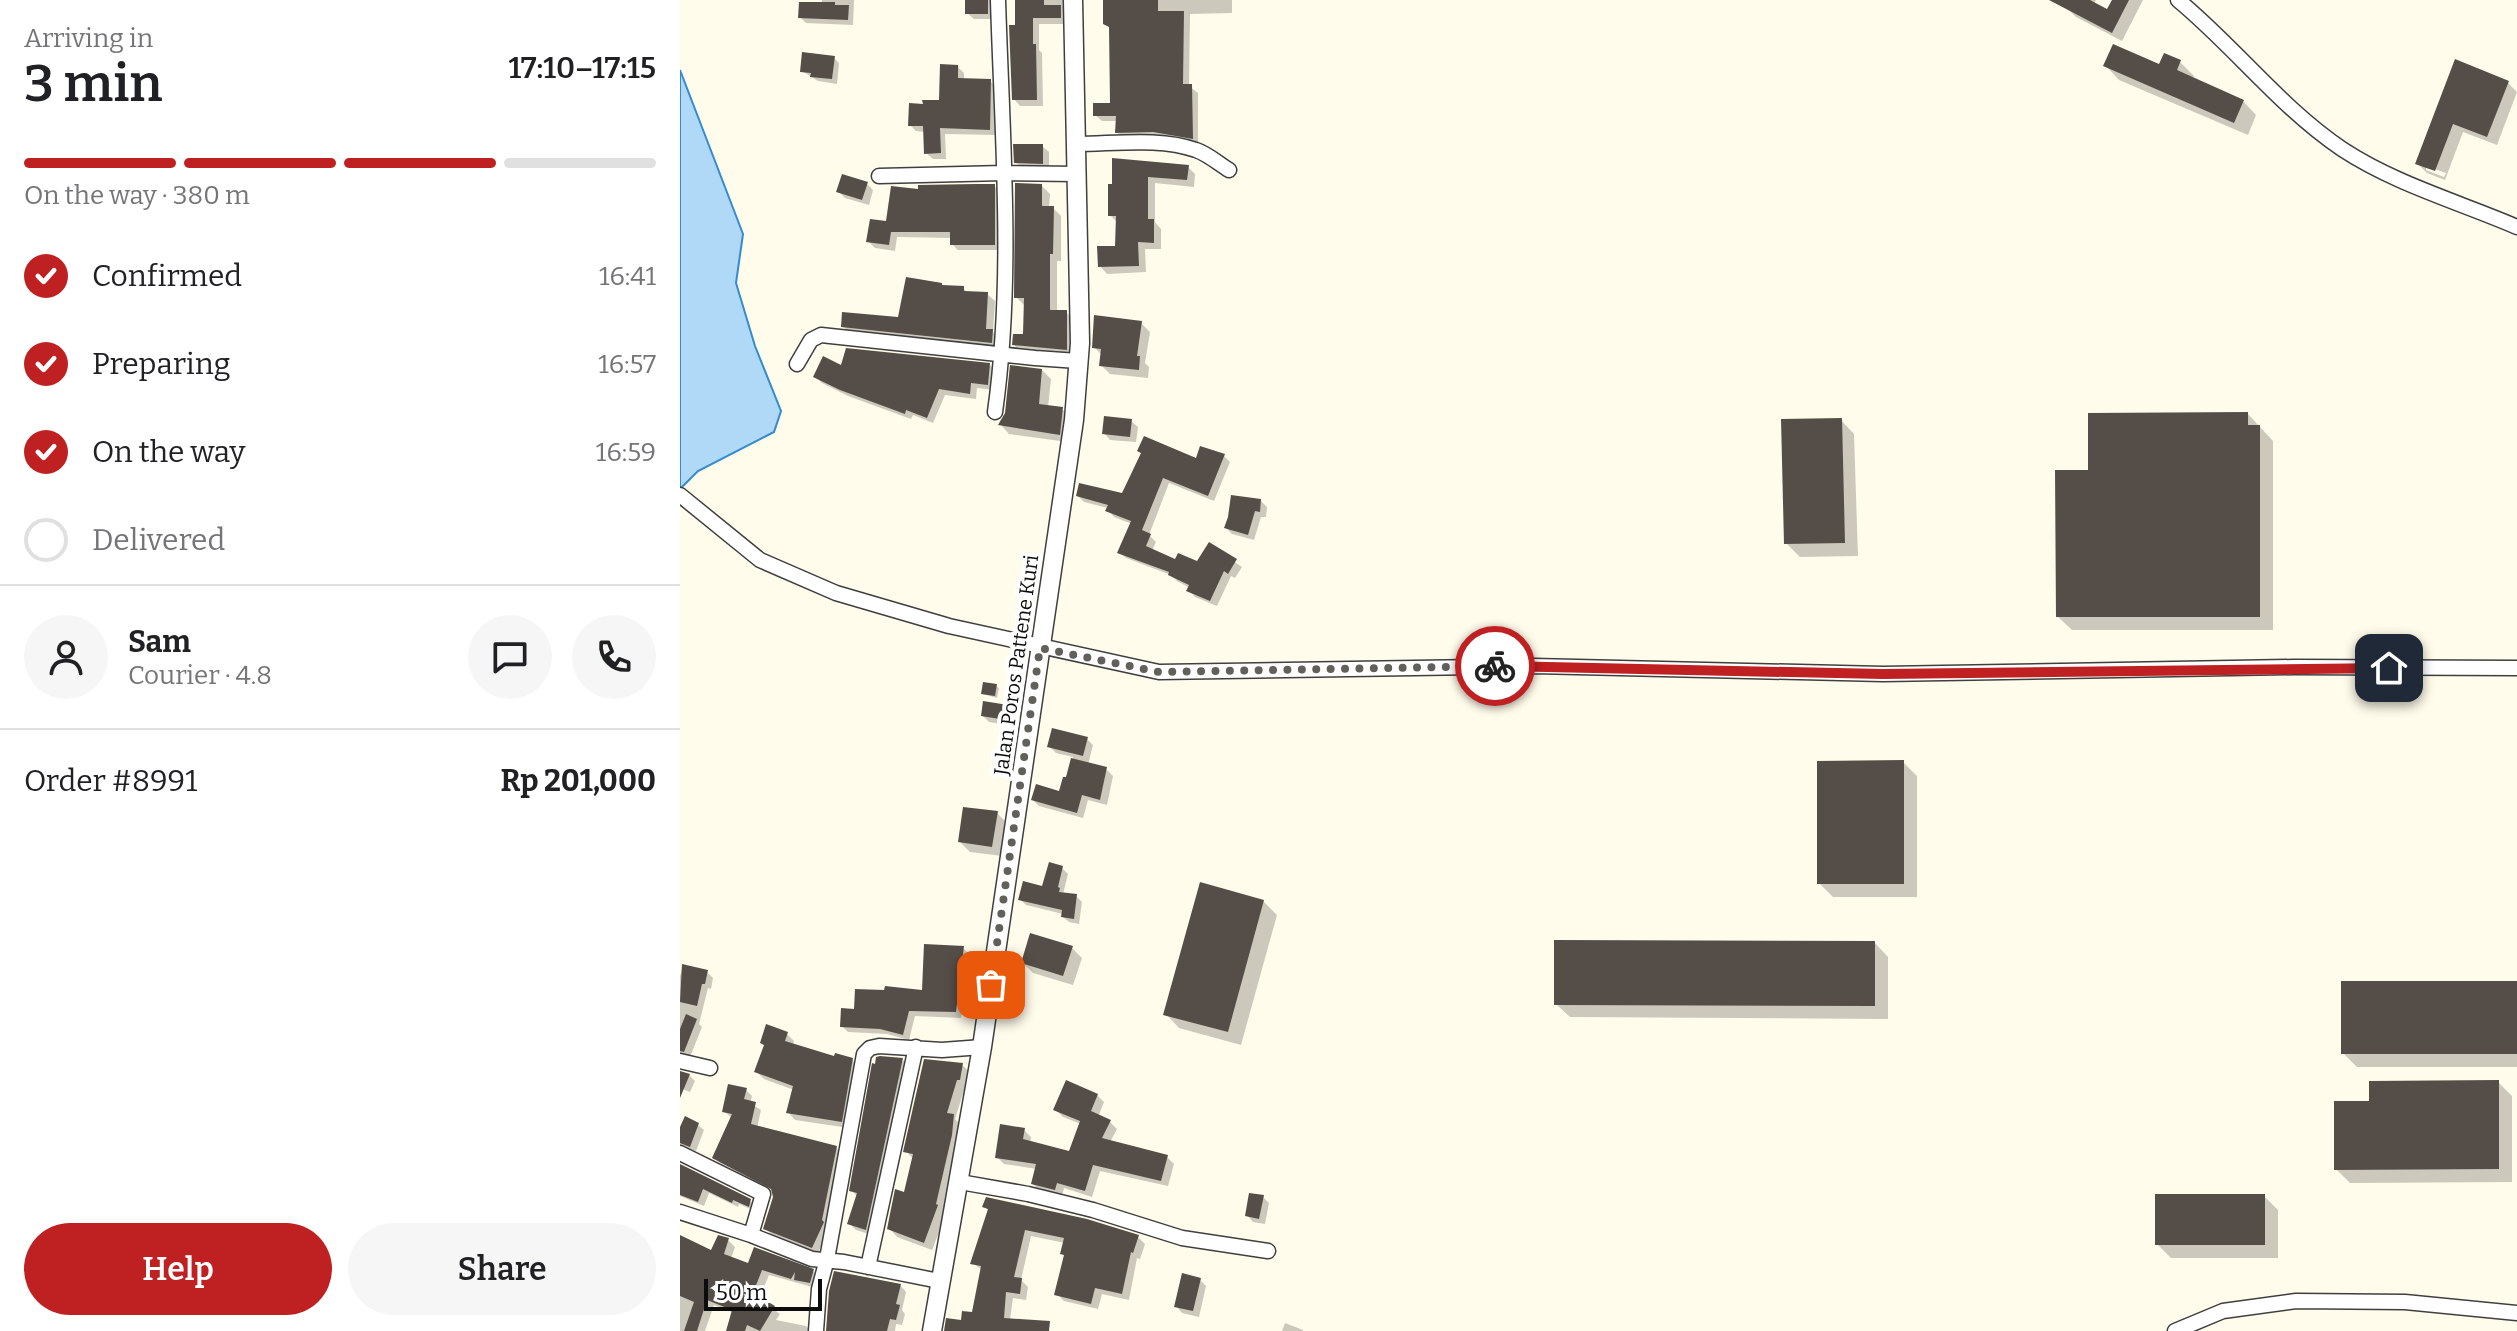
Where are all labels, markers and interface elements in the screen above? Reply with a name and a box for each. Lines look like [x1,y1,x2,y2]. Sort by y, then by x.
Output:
text: Arriving in [24,23,153,54]
text: 17:10–17:15 [508,50,656,86]
text: 3 min [24,52,163,115]
text: On the way · 380 m [24,180,250,211]
icon: check [24,254,68,298]
text: Confirmed [92,258,242,294]
text: 16:41 [599,261,656,292]
icon: check [24,342,68,386]
text: Preparing [92,346,230,382]
text: 16:57 [598,349,656,380]
icon: check [24,430,68,474]
text: On the way [92,434,245,470]
text: 16:59 [596,437,656,468]
text: Delivered [92,522,225,558]
street label: Jalan Poros Pattene Kuri [989,553,1043,778]
button: person [24,615,108,699]
button: chat [468,615,552,699]
button: phone [572,615,656,699]
text: Sam [128,624,191,660]
courier [1455,626,1535,706]
pin [2355,634,2423,702]
icon: bike [1473,644,1517,688]
icon: home [2367,646,2411,690]
text: Courier · 4.8 [128,660,272,691]
text: Order #8991 [24,763,197,799]
text: Rp 201,000 [500,763,656,799]
pin [957,951,1025,1019]
icon: bag [969,963,1013,1007]
button: Help [24,1223,332,1315]
button: Share [348,1223,656,1315]
scale bar [704,1275,822,1311]
text: 50 m [716,1279,767,1306]

